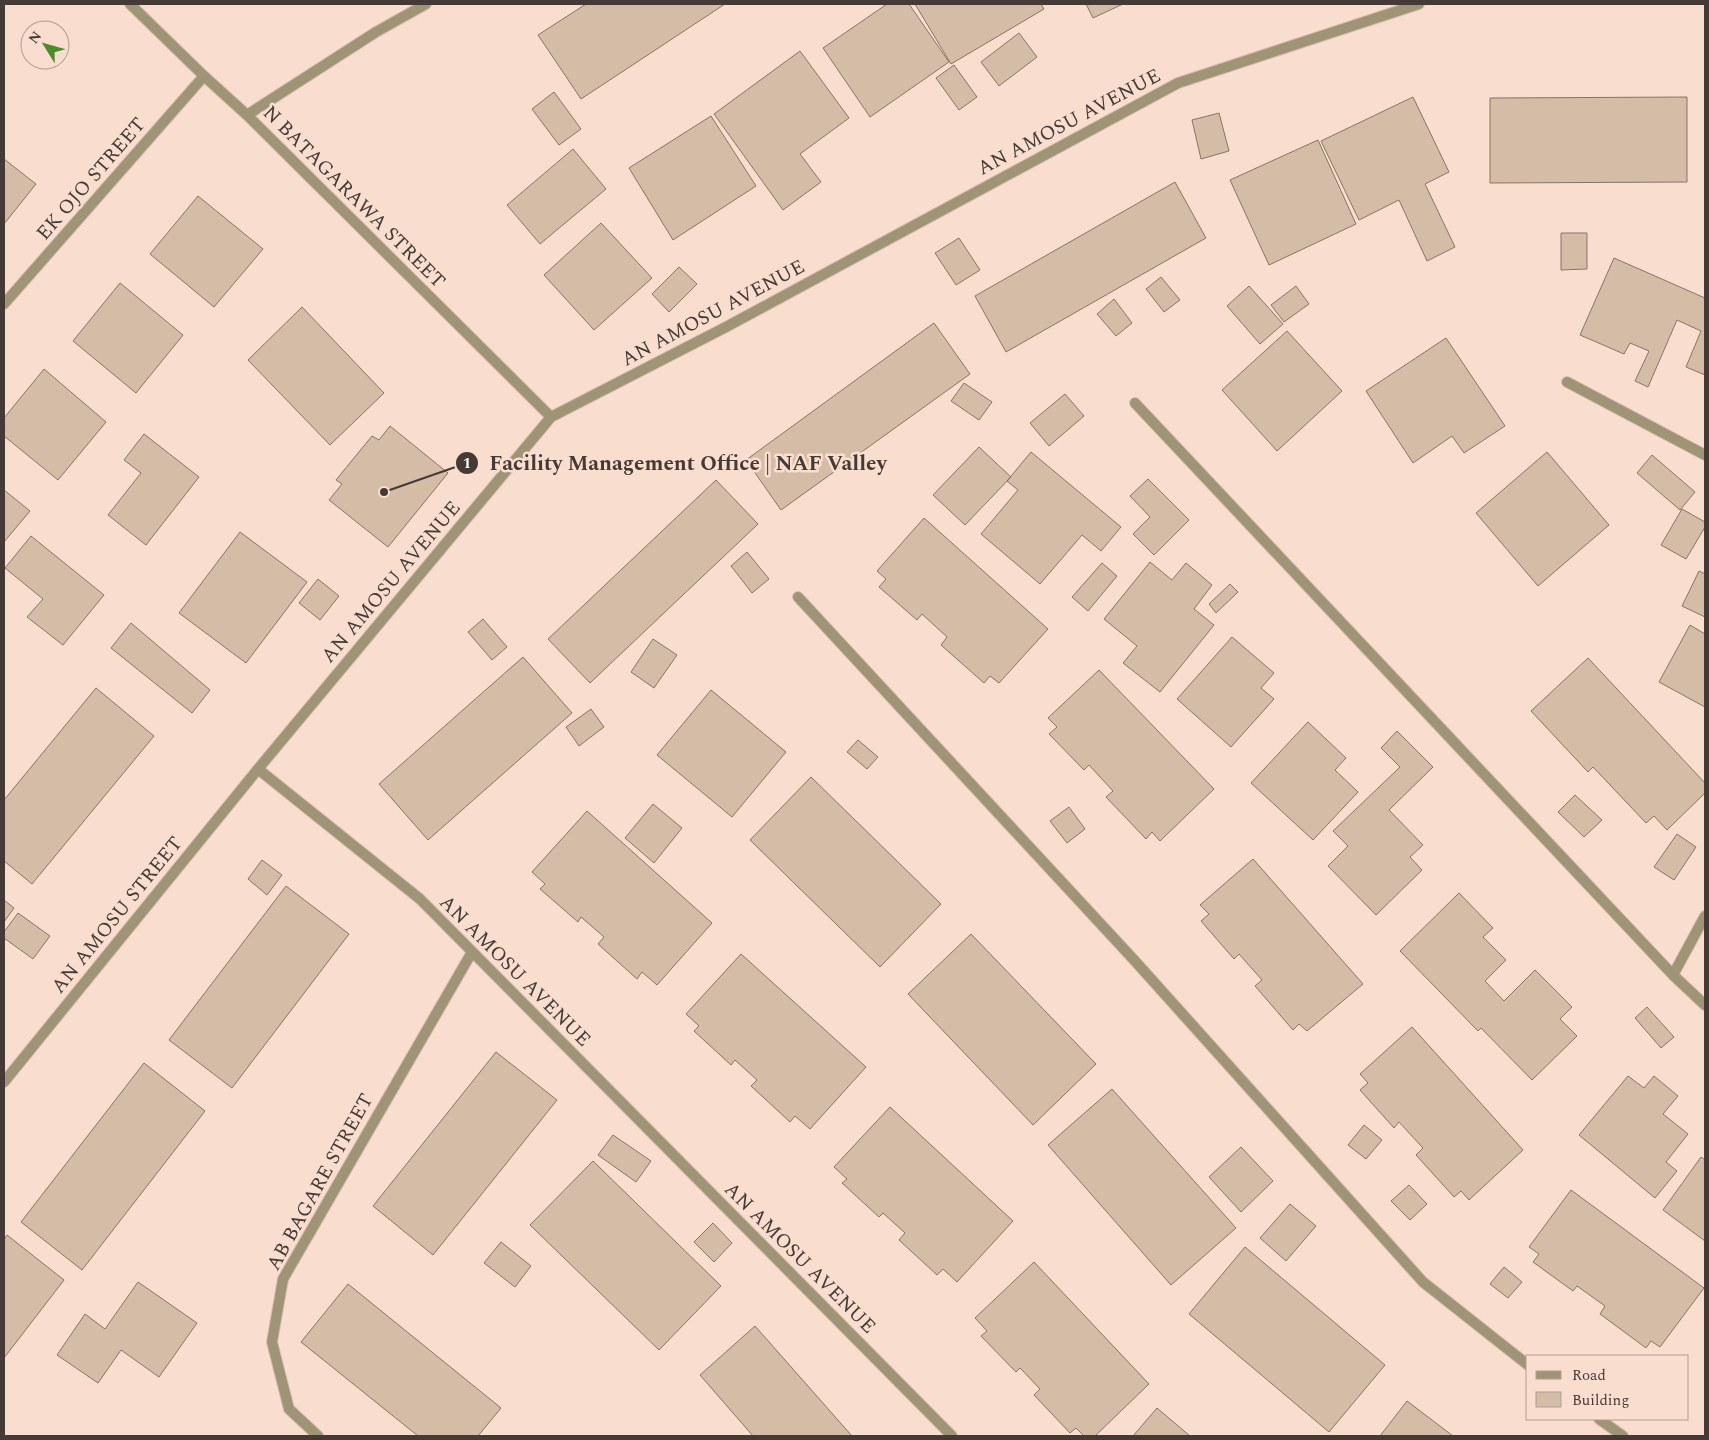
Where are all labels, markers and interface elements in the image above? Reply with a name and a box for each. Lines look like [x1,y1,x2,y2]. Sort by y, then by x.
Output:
north arrow [20,20,70,70]
text: N [23,27,47,48]
street label: AN AMOSU AVENUE [972,61,1166,183]
street label: N BATAGARAWA STREET [256,99,452,295]
street label: EK OJO STREET [29,111,153,247]
street label: AN AMOSU AVENUE [616,252,810,374]
callout: Facility Management Office | NAF Valley [454,445,897,481]
text: Facility Management Office | NAF Valley [489,448,888,480]
text: 1 [463,452,471,475]
street label: AN AMOSU AVENUE [314,494,468,670]
street label: AN AMOSU STREET [44,830,190,1000]
street label: AN AMOSU AVENUE [432,888,598,1054]
street label: AB BAGARE STREET [259,1088,381,1276]
street label: AN AMOSU AVENUE [717,1175,883,1341]
legend [1526,1355,1689,1420]
text: Road [1572,1364,1606,1387]
text: Building [1572,1389,1629,1412]

